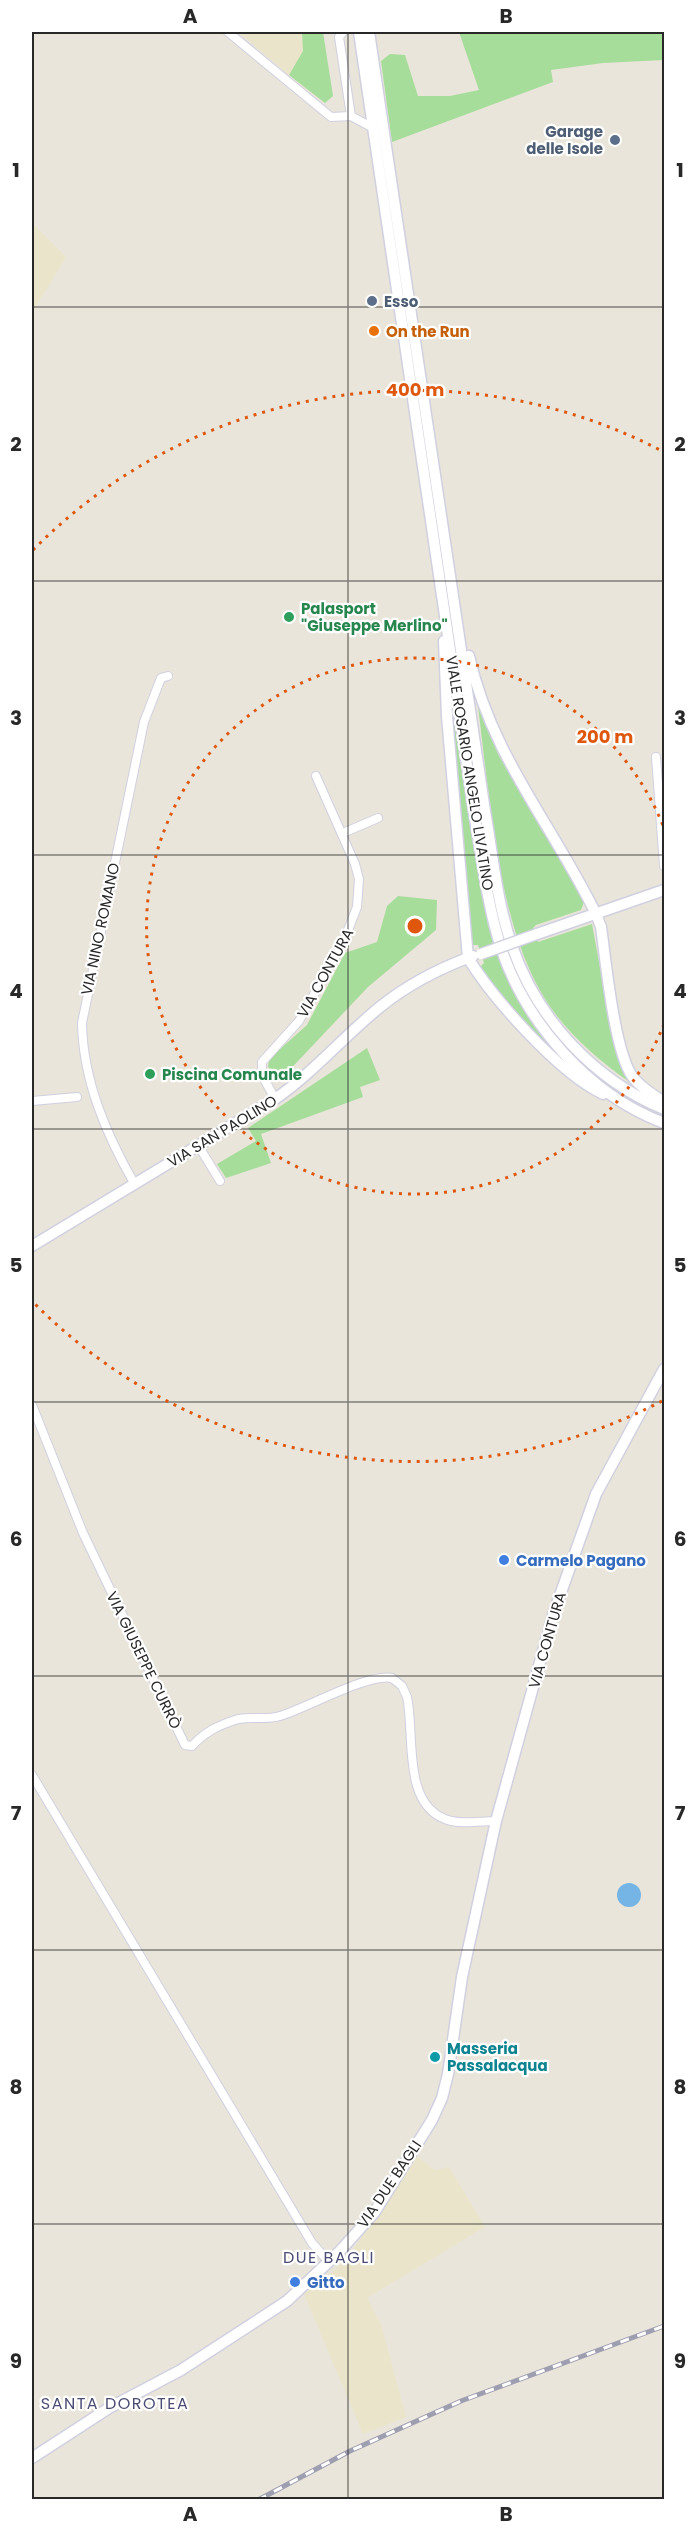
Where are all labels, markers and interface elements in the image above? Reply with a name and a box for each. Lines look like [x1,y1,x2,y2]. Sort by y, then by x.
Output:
text: A [183,2,198,30]
text: B [499,2,513,30]
place label: Garage delle Isole [526,121,603,159]
marker: Garage delle Isole [608,133,622,147]
text: 1 [12,156,20,184]
text: 1 [676,156,684,184]
place label: Esso [384,291,419,312]
marker: Esso [365,294,379,308]
place label: On the Run [386,321,470,342]
marker: On the Run [367,324,381,338]
text: 400 m [386,377,444,402]
text: 2 [10,430,22,458]
text: 2 [674,430,686,458]
place label: Palasport "Giuseppe Merlino" [301,598,448,636]
marker: Palasport "Giuseppe Merlino" [282,610,296,624]
street label: VIALE ROSARIO ANGELO LIVATINO [441,654,499,892]
text: 3 [10,704,22,732]
text: 3 [674,704,686,732]
text: 200 m [577,724,633,749]
street label: VIA NINO ROMANO [76,861,124,997]
centre of rings [405,916,425,936]
street label: VIA CONTURA [292,924,358,1022]
text: 4 [9,977,23,1005]
text: 4 [673,977,687,1005]
place label: Piscina Comunale [162,1064,302,1085]
marker: Piscina Comunale [143,1067,157,1081]
street label: VIA SAN PAOLINO [163,1090,281,1172]
text: 5 [10,1251,23,1279]
text: 5 [674,1251,687,1279]
text: 6 [10,1525,22,1553]
text: 6 [674,1525,686,1553]
place label: Carmelo Pagano [516,1550,646,1571]
marker: Carmelo Pagano [497,1553,511,1567]
street label: VIA GIUSEPPE CURRÒ [102,1588,187,1733]
street label: VIA CONTURA [523,1589,571,1691]
text: 7 [11,1799,22,1827]
text: 7 [675,1799,686,1827]
place label: Masseria Passalacqua [447,2038,548,2076]
marker: Masseria Passalacqua [428,2050,442,2064]
text: 8 [10,2073,22,2101]
text: 8 [674,2073,686,2101]
street label: VIA DUE BAGLI [352,2136,426,2232]
district label: DUE BAGLI [283,2246,375,2269]
place label: Gitto [307,2272,345,2293]
marker: Gitto [288,2275,302,2289]
text: 9 [10,2347,22,2375]
text: 9 [674,2347,686,2375]
district label: SANTA DOROTEA [41,2392,189,2415]
text: A [183,2500,198,2528]
text: B [499,2500,513,2528]

